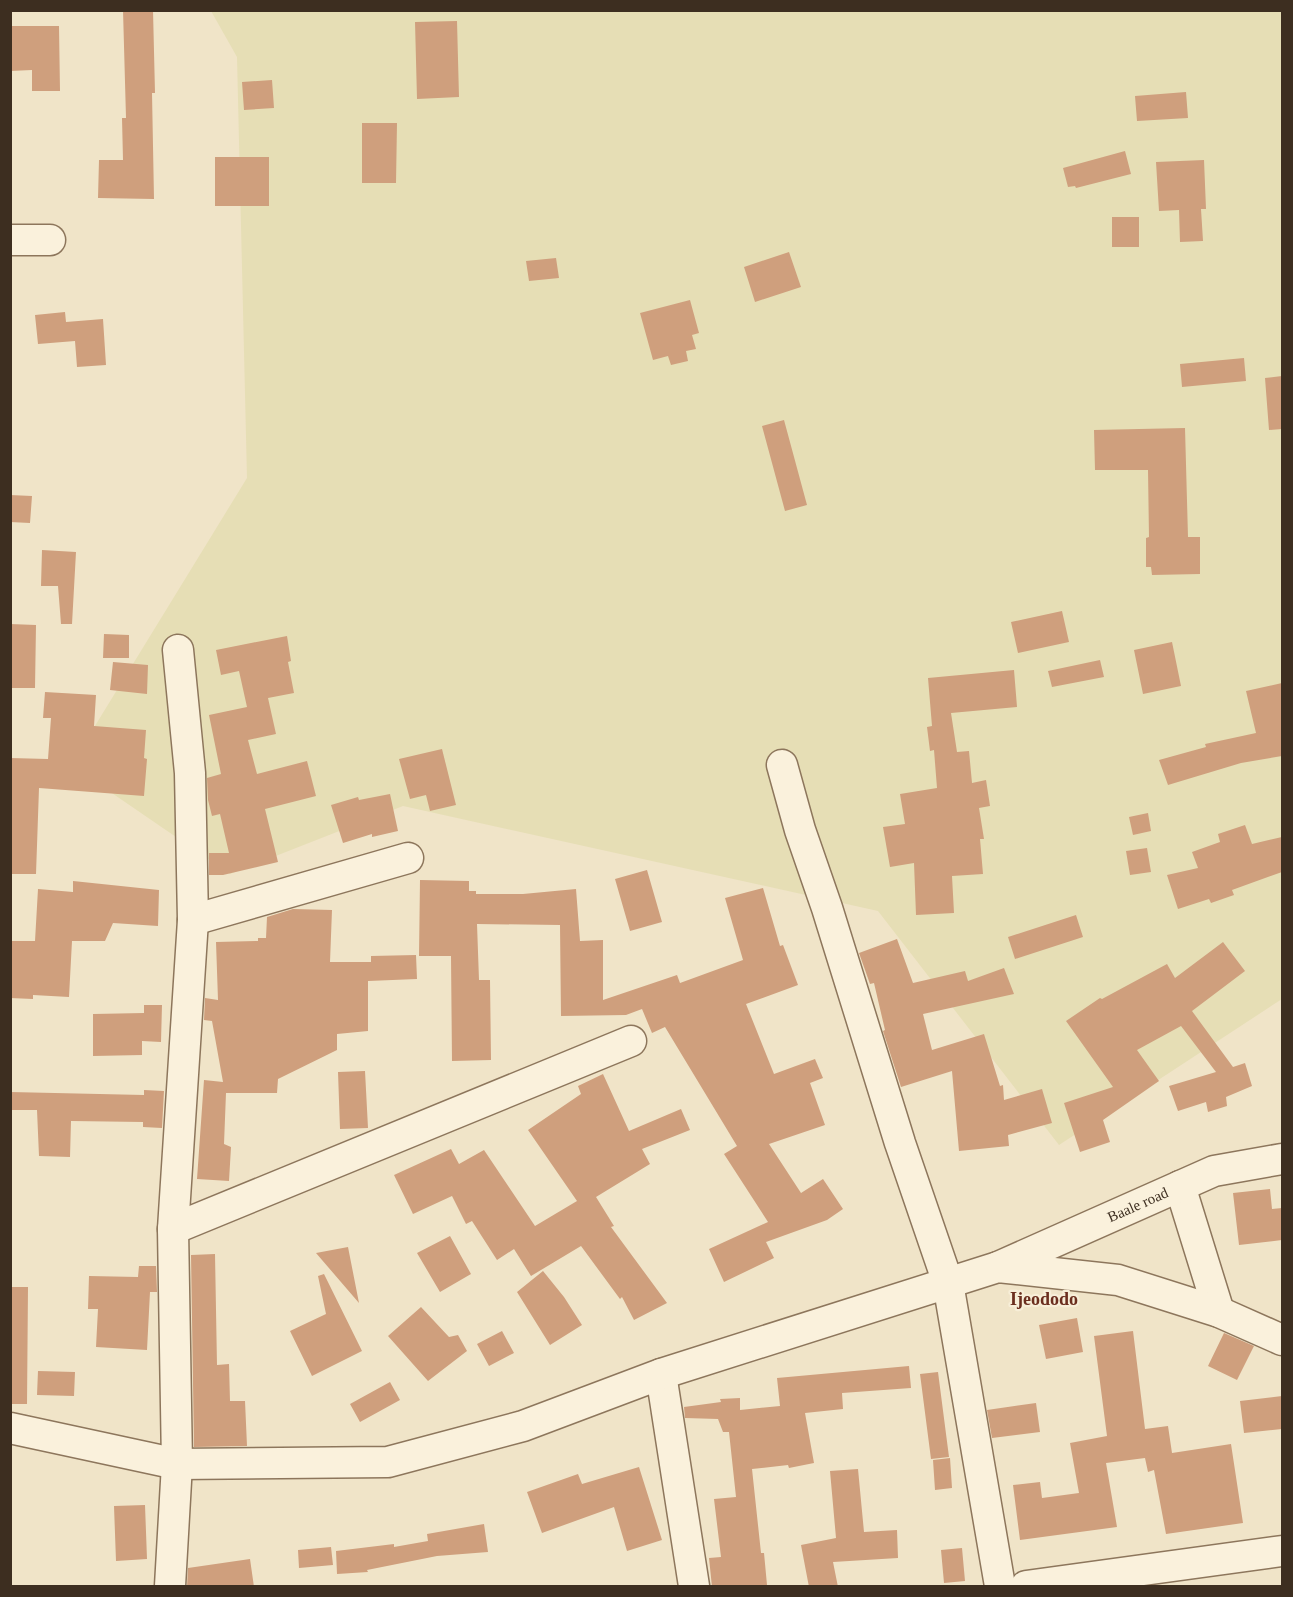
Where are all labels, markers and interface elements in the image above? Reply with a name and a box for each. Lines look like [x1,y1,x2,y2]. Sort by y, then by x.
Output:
street label: Baale road [1105,1184,1171,1225]
district label: Ijeododo [1010,1289,1078,1309]

